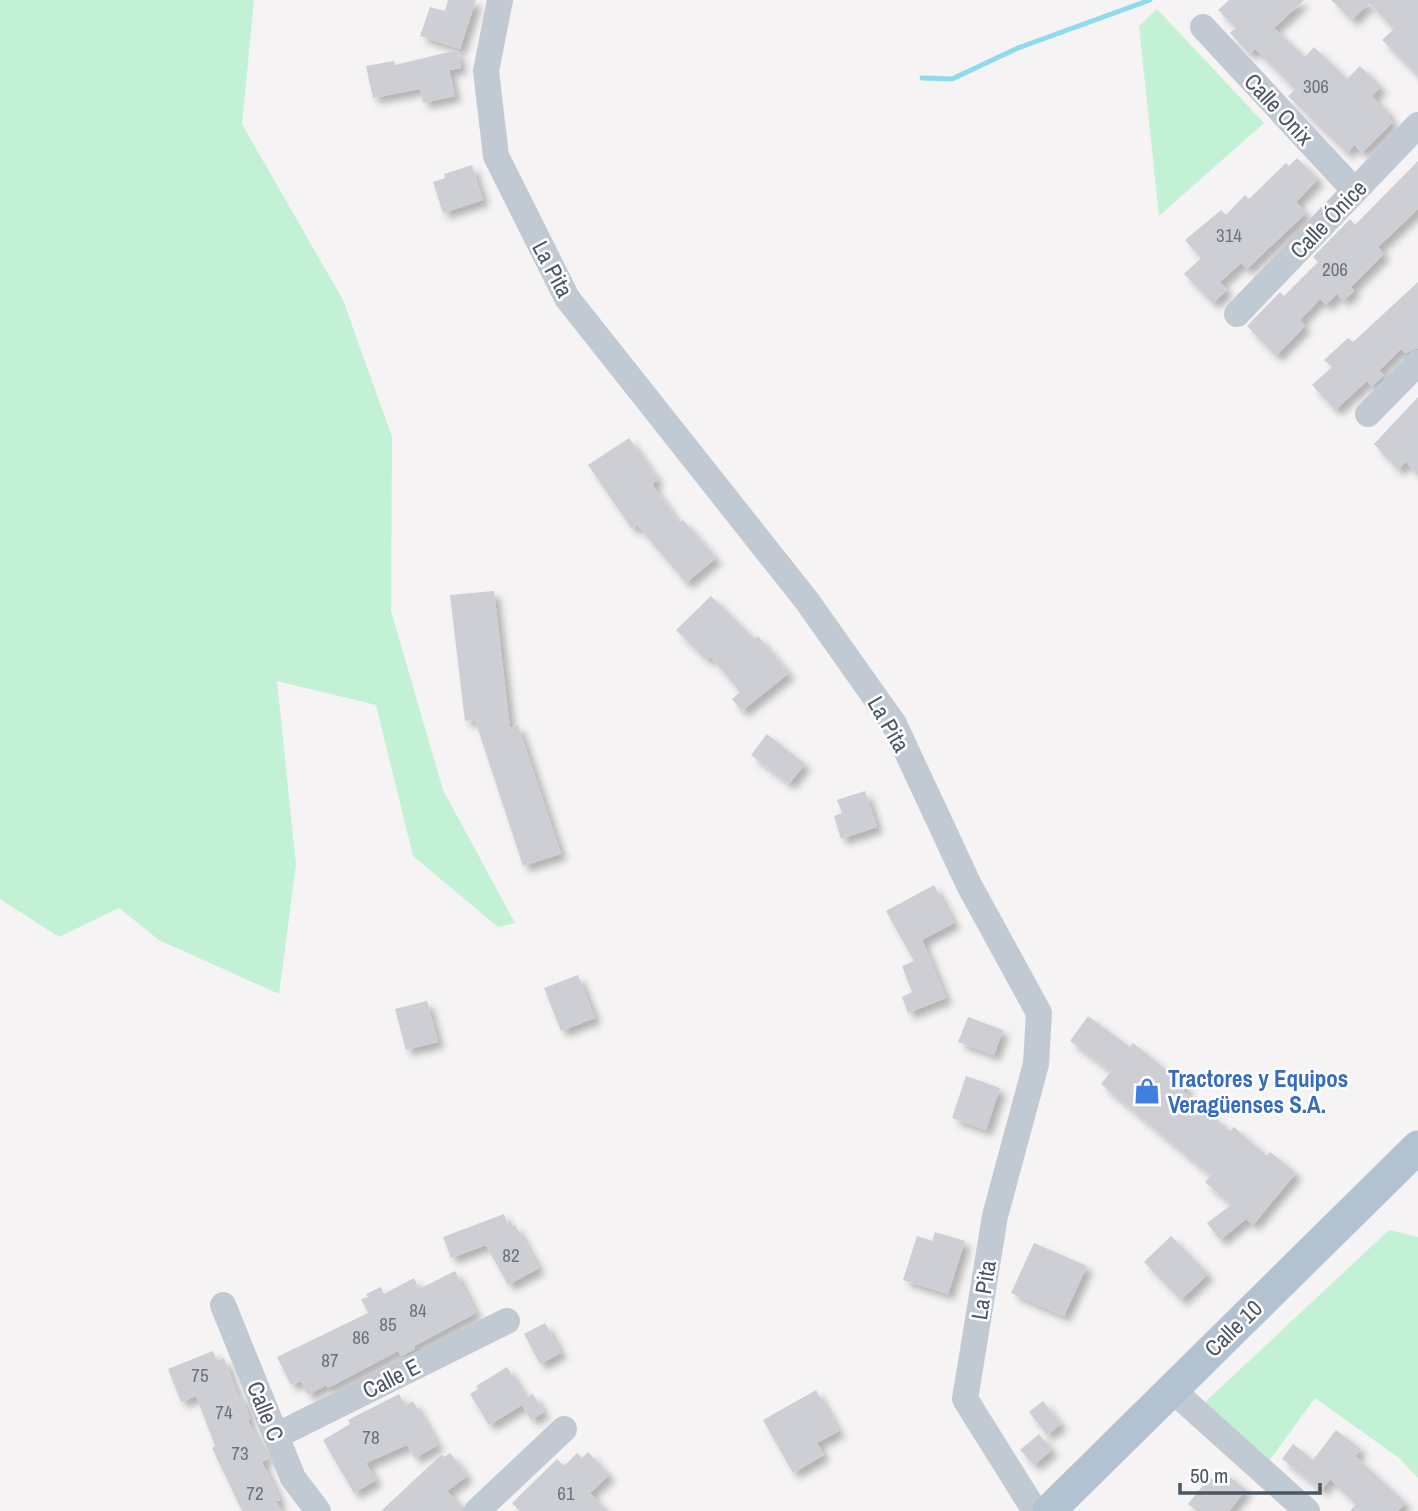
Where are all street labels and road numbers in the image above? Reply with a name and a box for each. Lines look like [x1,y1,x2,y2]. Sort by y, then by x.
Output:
street label: Calle Onix [1238,66,1321,152]
street label: Calle Ónice [1283,173,1373,265]
street label: La Pita [525,235,581,303]
street label: La Pita [861,690,918,758]
street label: La Pita [963,1258,1003,1322]
street label: Calle 10 [1197,1293,1269,1363]
street label: Calle E [357,1350,425,1406]
street label: Calle C [240,1377,292,1445]

